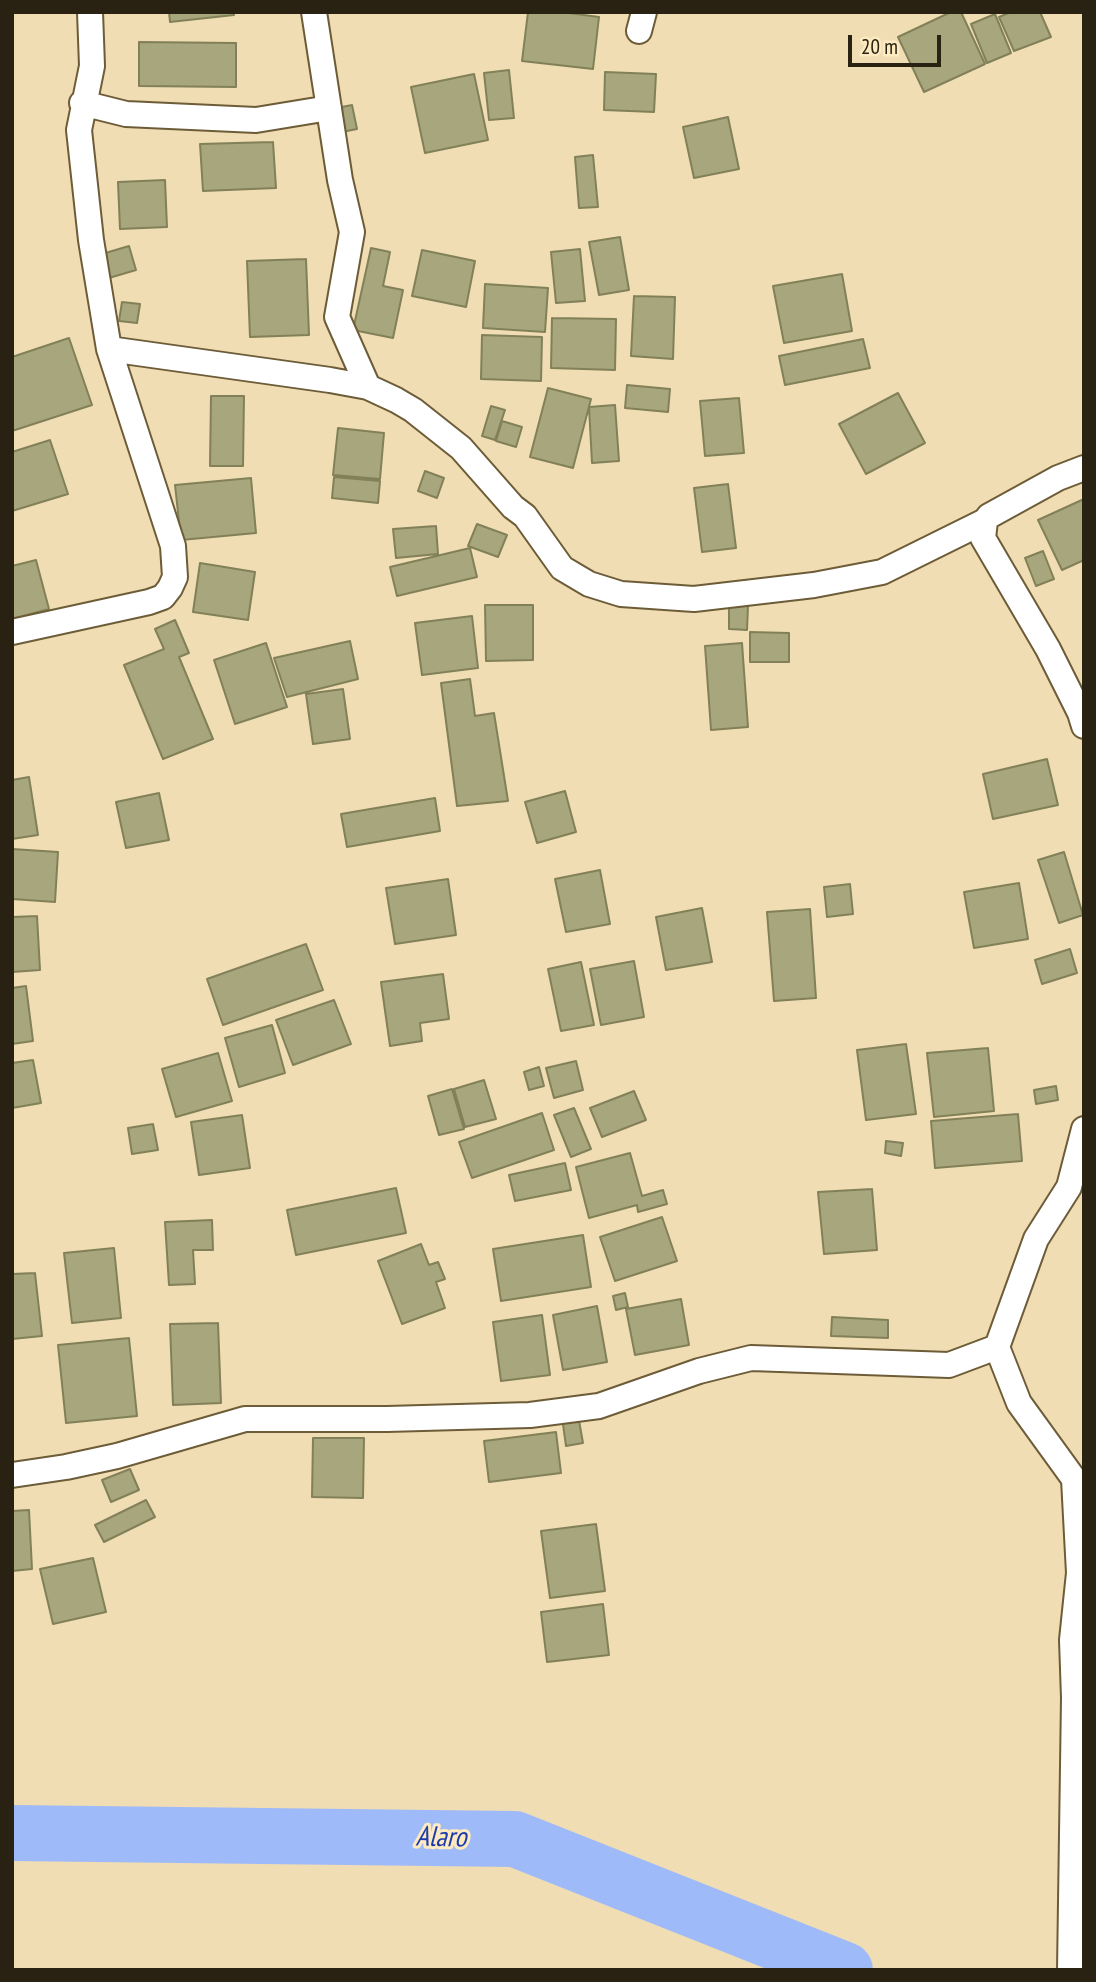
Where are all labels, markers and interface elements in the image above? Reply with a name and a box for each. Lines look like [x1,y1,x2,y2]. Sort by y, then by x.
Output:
scale bar [851,21,944,65]
text: 20 m [861,33,898,60]
water label: Alaro [415,1821,467,1855]

